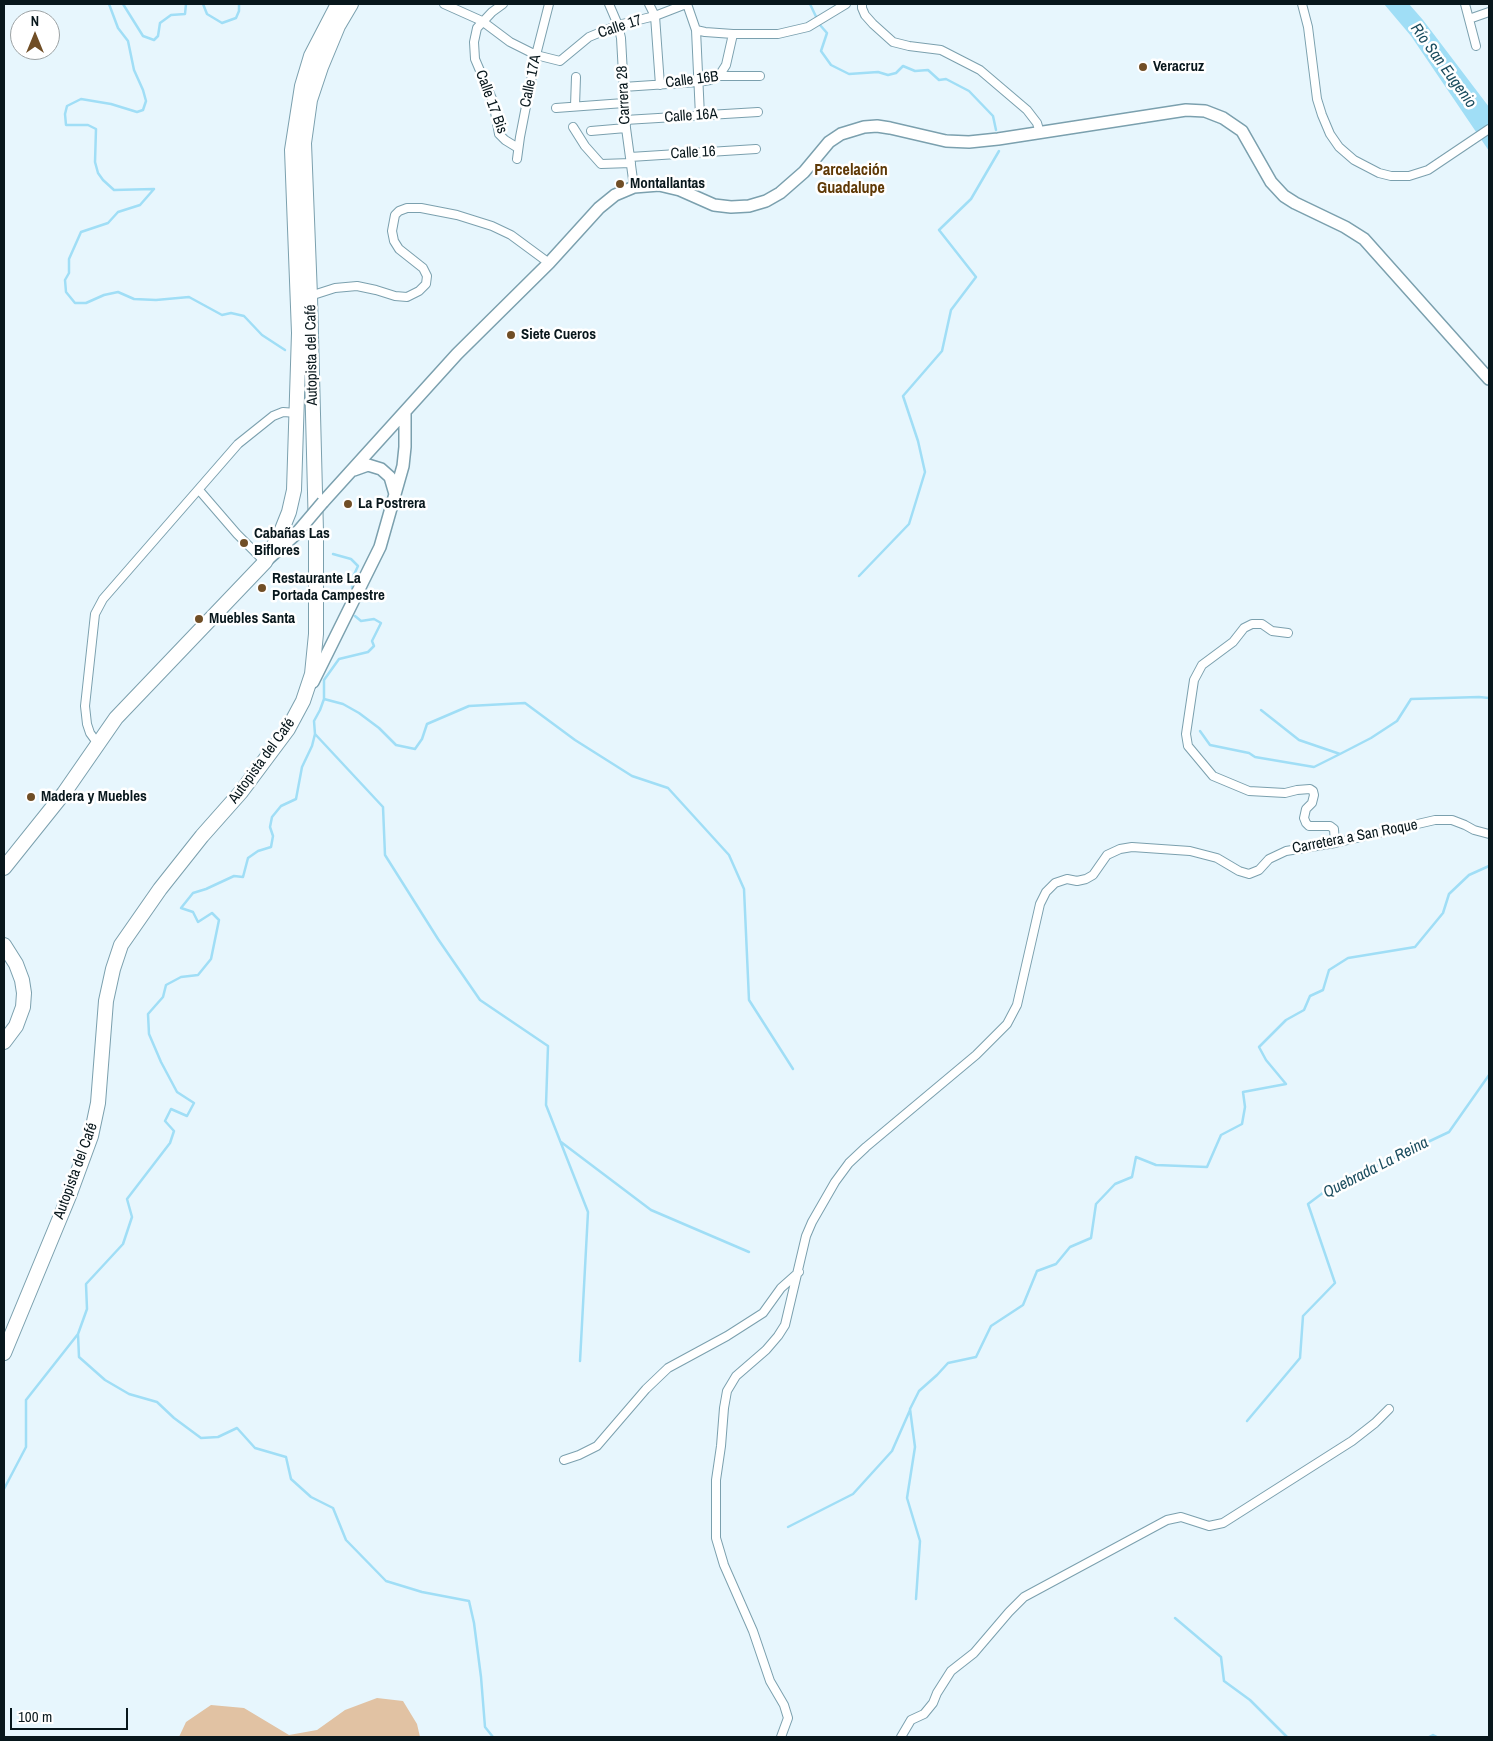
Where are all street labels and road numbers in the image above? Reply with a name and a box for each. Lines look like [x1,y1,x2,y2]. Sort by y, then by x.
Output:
street label: Calle 17 [596,11,644,43]
street label: Calle 17A [517,53,545,109]
street label: Carrera 28 [613,65,635,125]
street label: Calle 17 Bis [471,68,511,136]
street label: Calle 16B [664,68,720,92]
street label: Calle 16A [664,105,718,127]
street label: Calle 16 [670,143,716,163]
street label: Autopista del Café [302,304,322,406]
street label: Autopista del Café [225,715,299,807]
street label: Carretera a San Roque [1291,816,1419,858]
street label: Autopista del Café [50,1120,102,1222]

